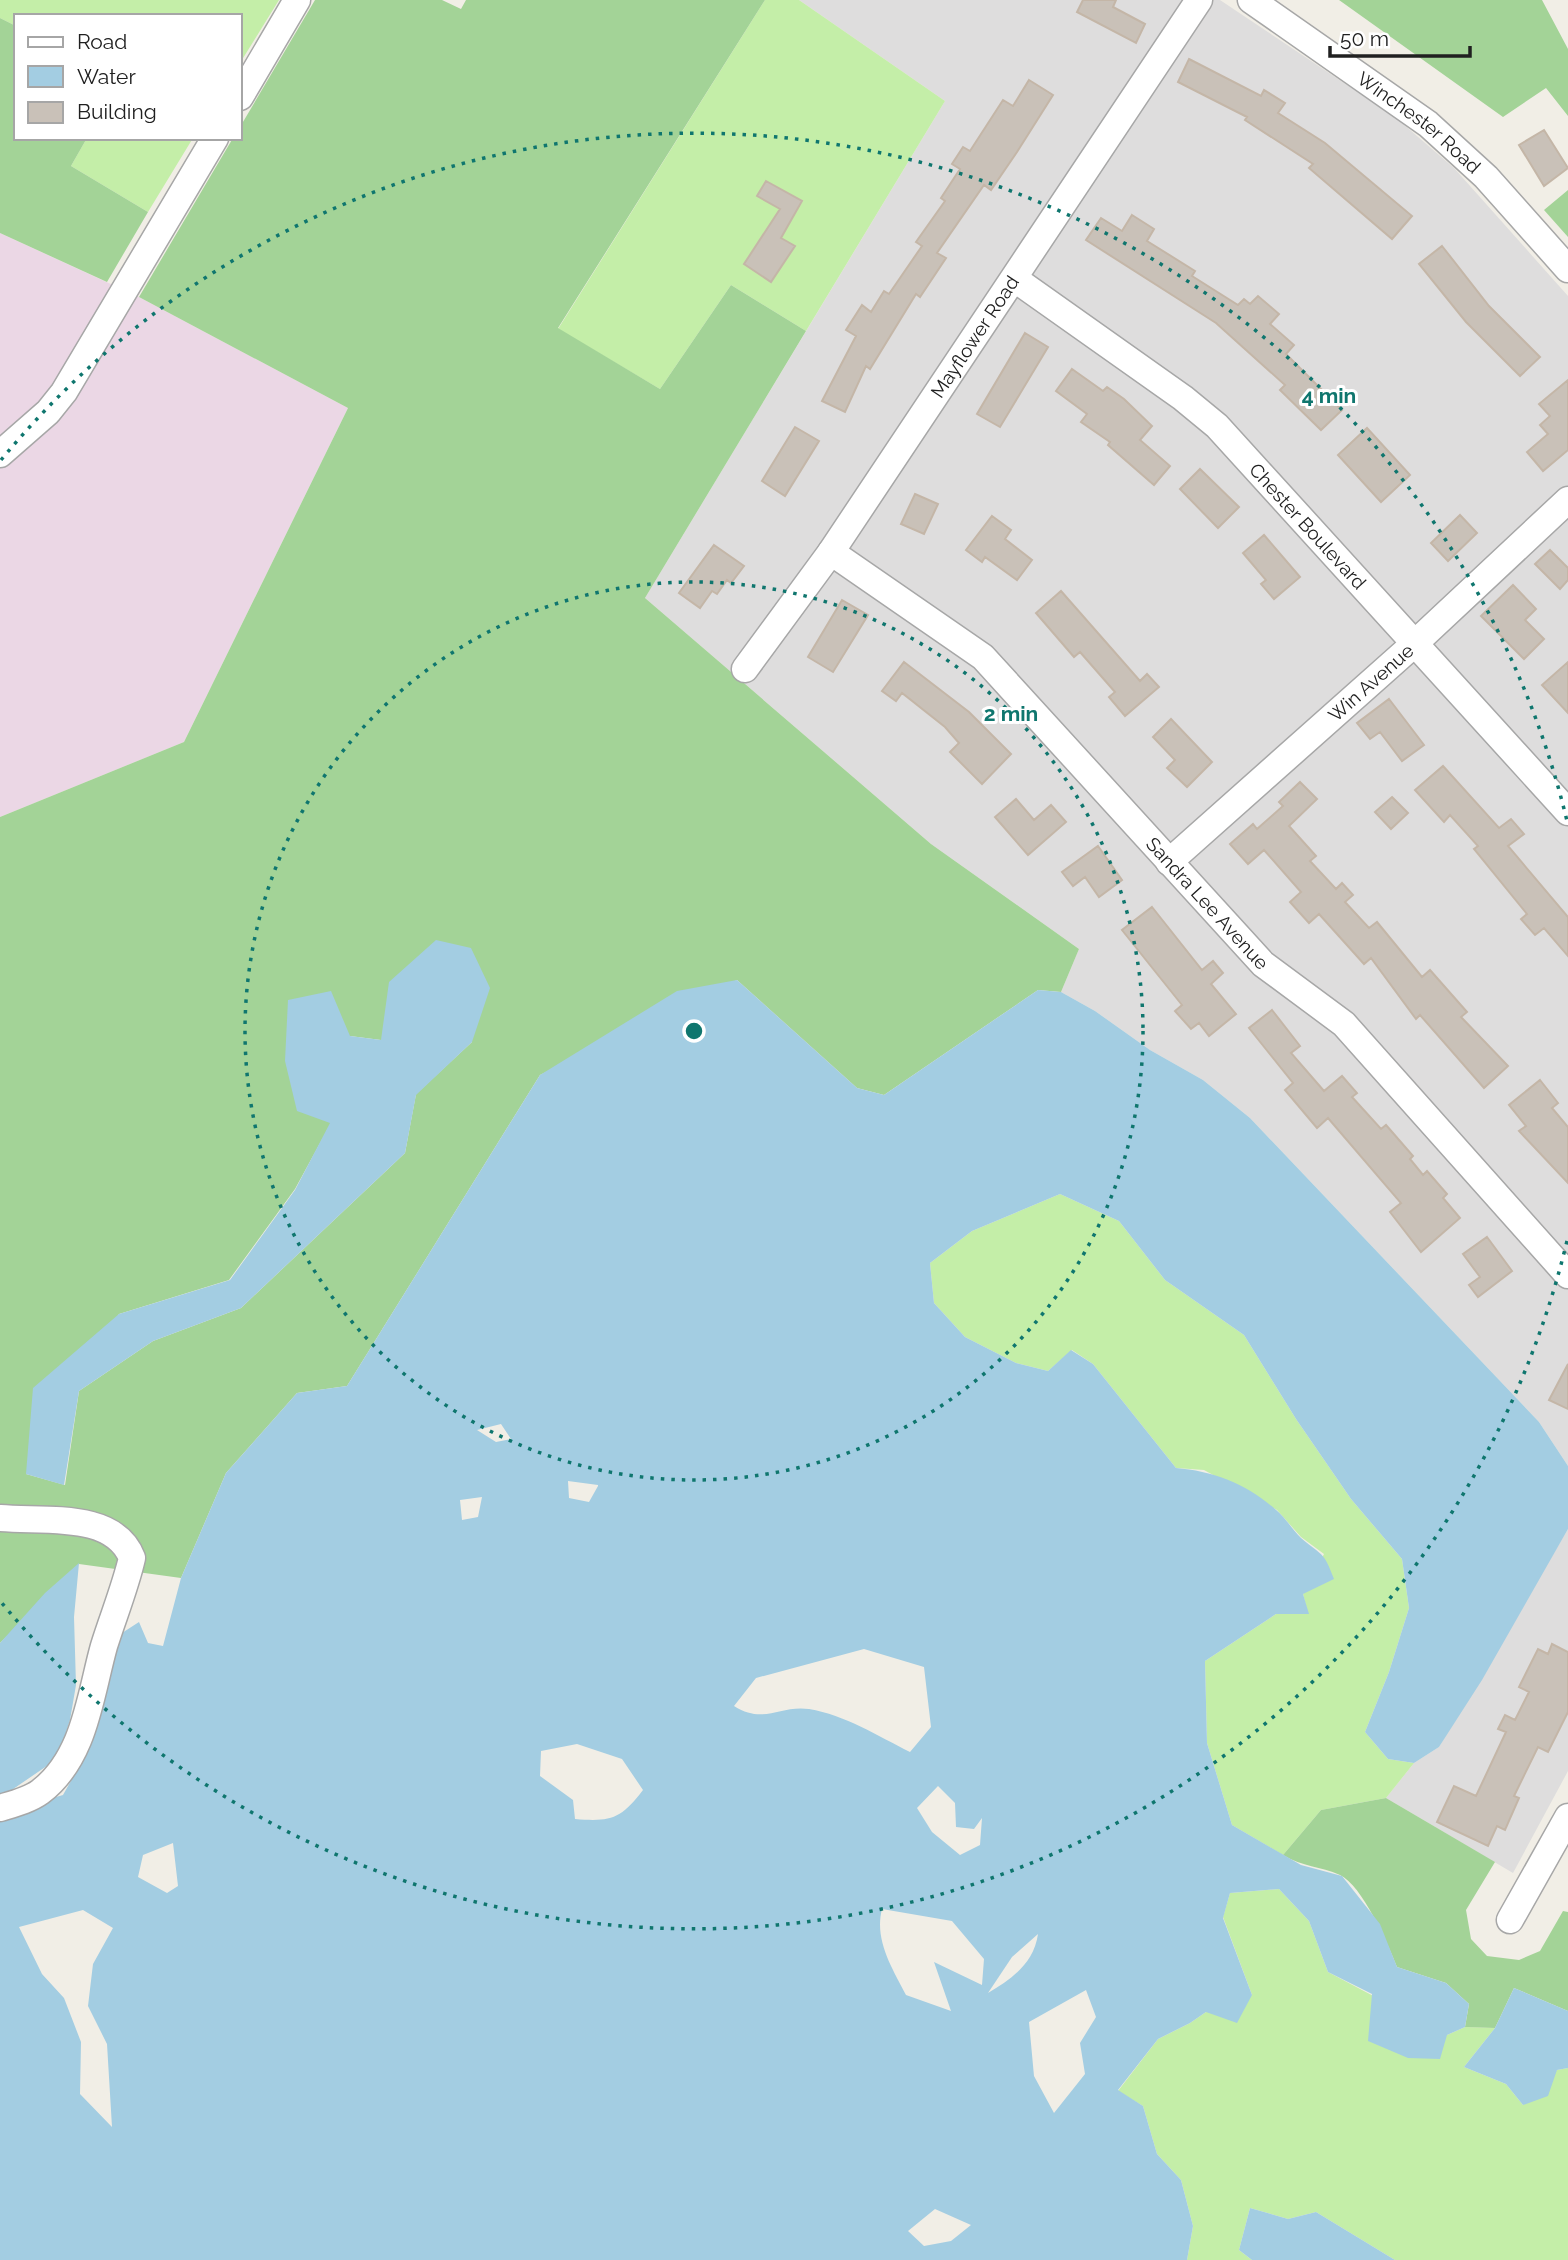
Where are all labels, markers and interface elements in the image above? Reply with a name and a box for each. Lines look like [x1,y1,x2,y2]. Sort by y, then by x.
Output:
legend [14,14,242,140]
scale bar [1330,14,1470,58]
text: 50 m [1340,26,1389,51]
text: Road [77,29,127,54]
text: Water [77,64,136,89]
street label: Winchester Road [1353,67,1485,178]
text: Building [77,99,157,124]
street label: Mayflower Road [926,272,1023,402]
text: 4 min [1302,383,1356,408]
street label: Chester Boulevard [1245,458,1371,594]
street label: Win Avenue [1324,639,1418,726]
text: 2 min [984,701,1038,726]
street label: Sandra Lee Avenue [1142,833,1273,974]
centre of rings [682,1019,706,1043]

